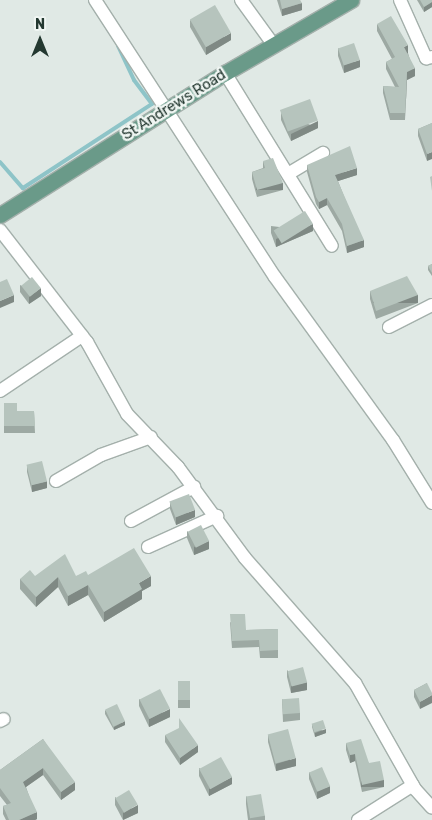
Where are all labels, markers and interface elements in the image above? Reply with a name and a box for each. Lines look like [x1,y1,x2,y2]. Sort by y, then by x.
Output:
north arrow [15,15,65,65]
text: N [35,16,45,33]
street label: St Andrews Road [119,66,229,144]

